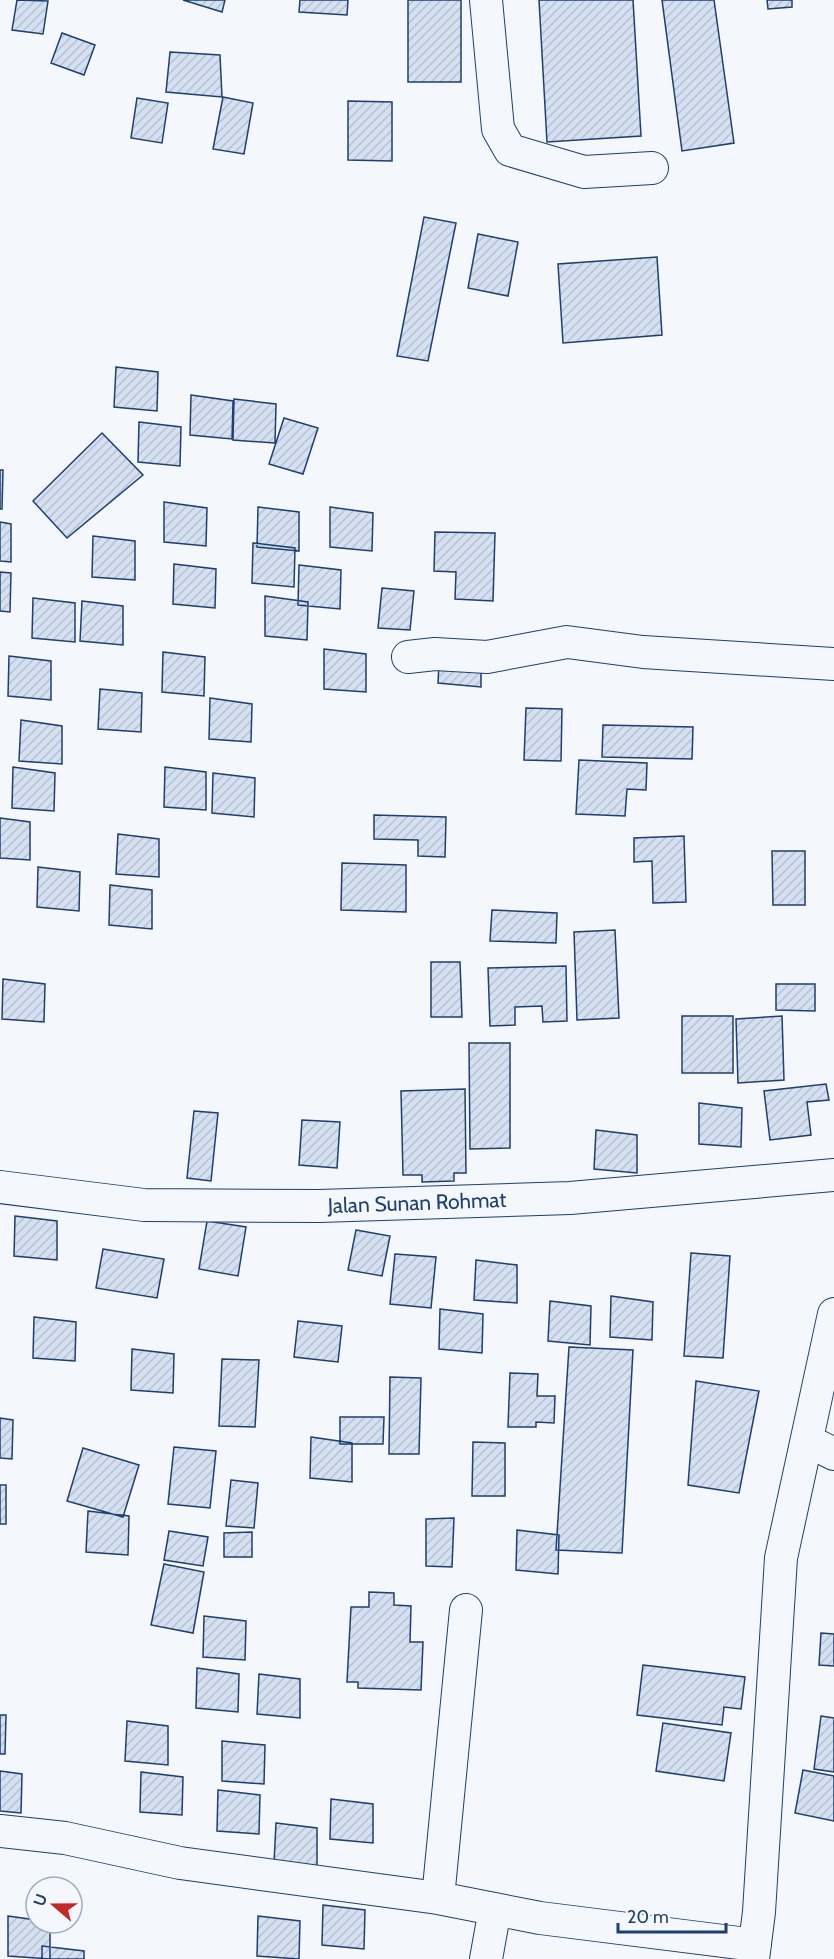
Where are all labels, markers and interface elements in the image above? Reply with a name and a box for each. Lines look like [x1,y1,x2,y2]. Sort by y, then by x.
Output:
street label: Jalan Sunan Rohmat [326,1187,507,1218]
north arrow [24,1875,84,1935]
text: U [29,1891,51,1909]
scale bar [618,1896,726,1934]
text: 20 m [627,1906,669,1928]

